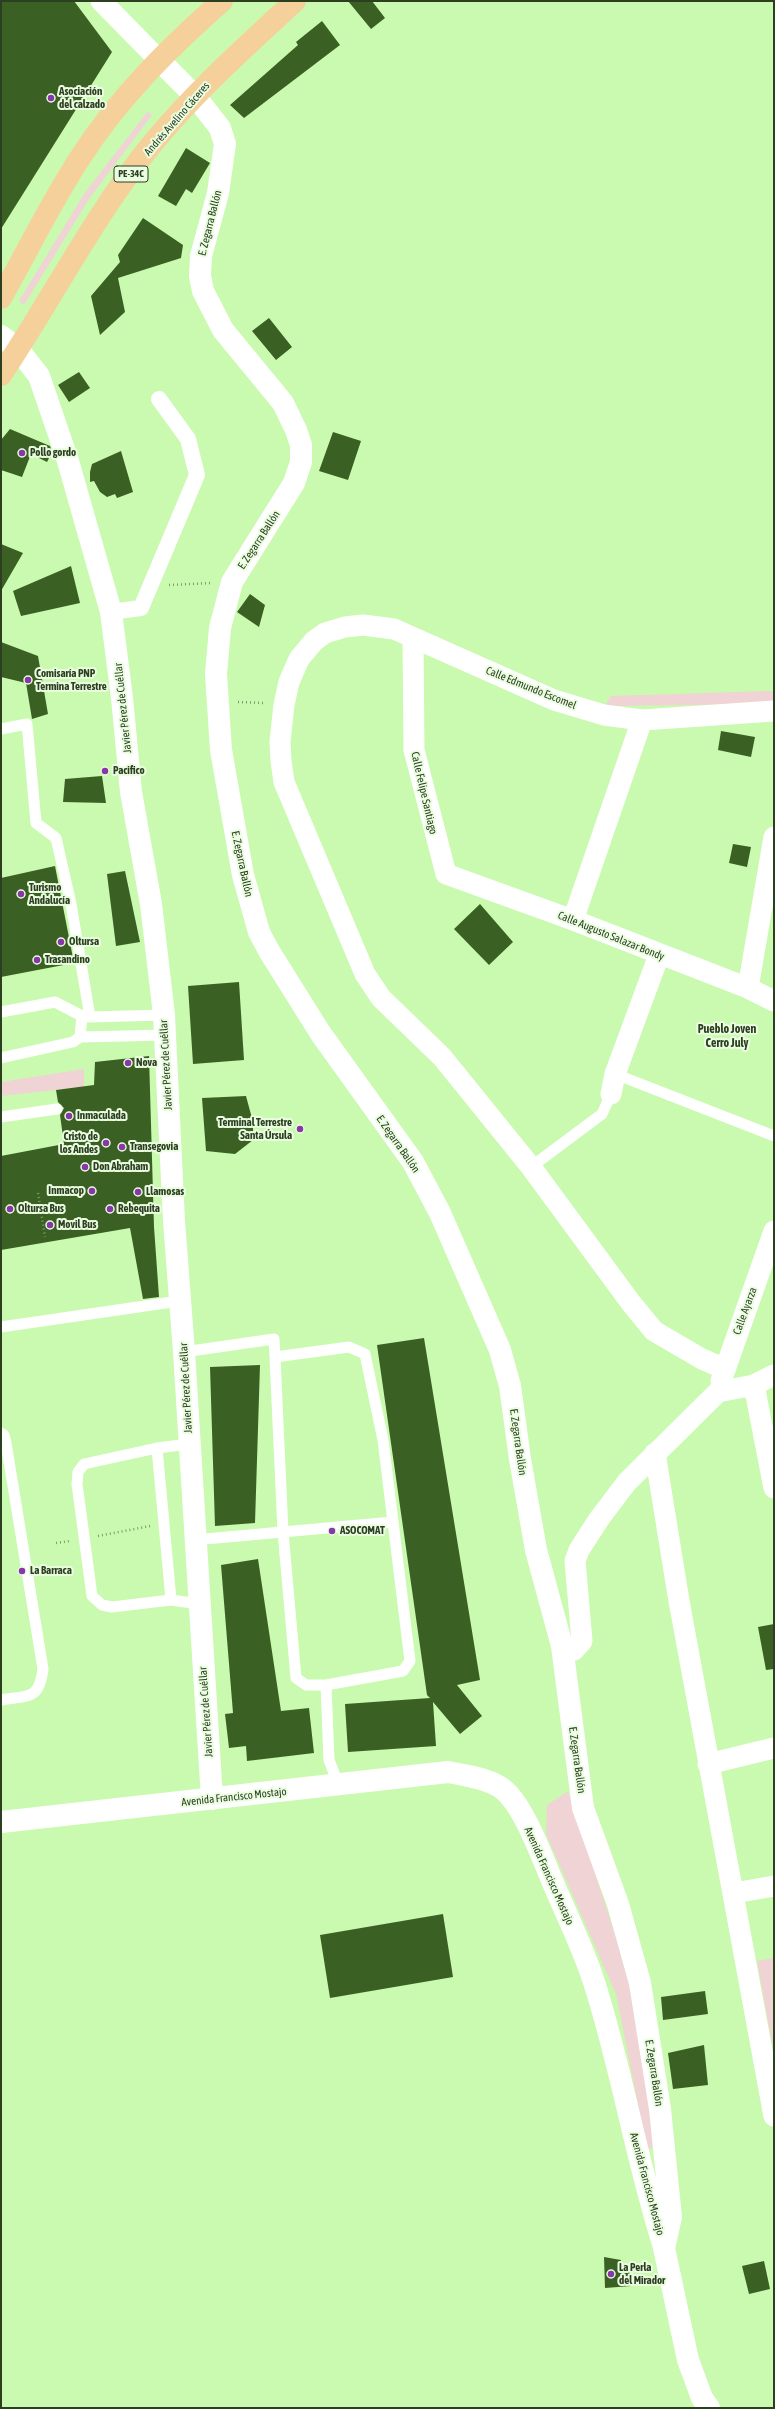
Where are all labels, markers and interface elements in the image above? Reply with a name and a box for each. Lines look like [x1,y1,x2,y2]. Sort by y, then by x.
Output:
street label: Andrés Avelino Cáceres [141,80,213,158]
place label: Asociación del calzado [59,85,105,111]
marker: Asociación del calzado [46,93,56,103]
road number: PE-34C [114,166,148,182]
street label: E. Zegarra Ballón [195,189,225,257]
place label: Pollo gordo [30,446,76,460]
marker: Pollo gordo [17,448,27,458]
street label: E. Zegarra Ballón [235,508,283,572]
street label: Javier Pérez de Cuéllar [112,662,134,754]
street label: Calle Edmundo Escomel [484,664,578,712]
place label: Comisaría PNP Termina Terrestre [36,667,107,693]
marker: Comisaría PNP Termina Terrestre [23,675,33,685]
street label: Calle Felipe Santiago [408,750,440,836]
place label: Pacifico [113,764,145,778]
marker: Pacifico [100,766,110,776]
street label: E. Zegarra Ballón [229,830,255,898]
place label: Turismo Andalucía [29,881,70,907]
marker: Turismo Andalucía [16,889,26,899]
street label: Calle Augusto Salazar Bondy [556,909,666,963]
place label: Oltursa [69,935,99,949]
marker: Oltursa [56,937,66,947]
place label: Trasandino [45,953,90,967]
marker: Trasandino [32,955,42,965]
street label: Javier Pérez de Cuéllar [157,1019,175,1111]
district label: Pueblo Joven Cerro July [698,1022,756,1050]
place label: Nova [136,1056,157,1070]
marker: Nova [123,1058,133,1068]
place label: Inmaculada [77,1109,126,1123]
marker: Inmaculada [64,1111,74,1121]
street label: E. Zegarra Ballón [373,1113,423,1175]
place label: Terminal Terrestre Santa Úrsula [218,1116,292,1142]
marker: Terminal Terrestre Santa Úrsula [295,1124,305,1134]
place label: Cristo de los Andes [60,1130,98,1156]
marker: Cristo de los Andes [101,1138,111,1148]
place label: Transegovia [130,1140,178,1154]
marker: Transegovia [117,1142,127,1152]
place label: Don Abraham [93,1160,148,1174]
marker: Don Abraham [80,1162,90,1172]
place label: Inmacop [48,1184,84,1198]
place label: Llamosas [146,1185,184,1199]
marker: Inmacop [87,1186,97,1196]
marker: Llamosas [133,1187,143,1197]
place label: Oltursa Bus [18,1202,64,1216]
place label: Rebequita [118,1202,160,1216]
marker: Oltursa Bus [5,1204,15,1214]
marker: Rebequita [105,1204,115,1214]
place label: Movil Bus [58,1218,96,1232]
marker: Movil Bus [45,1220,55,1230]
street label: Calle Ayarza [730,1285,760,1337]
street label: Javier Pérez de Cuéllar [177,1342,195,1434]
street label: E. Zegarra Ballón [507,1408,529,1476]
place label: ASOCOMAT [340,1524,385,1538]
marker: ASOCOMAT [327,1526,337,1536]
place label: La Barraca [30,1564,72,1578]
marker: La Barraca [17,1566,27,1576]
street label: Javier Pérez de Cuéllar [196,1666,216,1758]
street label: E. Zegarra Ballón [566,1726,588,1794]
street label: Avenida Francisco Mostajo [181,1785,287,1809]
street label: Avenida Francisco Mostajo [521,1825,577,1927]
street label: E. Zegarra Ballón [642,2039,666,2107]
street label: Avenida Francisco Mostajo [627,2131,667,2237]
place label: La Perla del Mirador [619,2261,665,2287]
marker: La Perla del Mirador [606,2269,616,2279]

